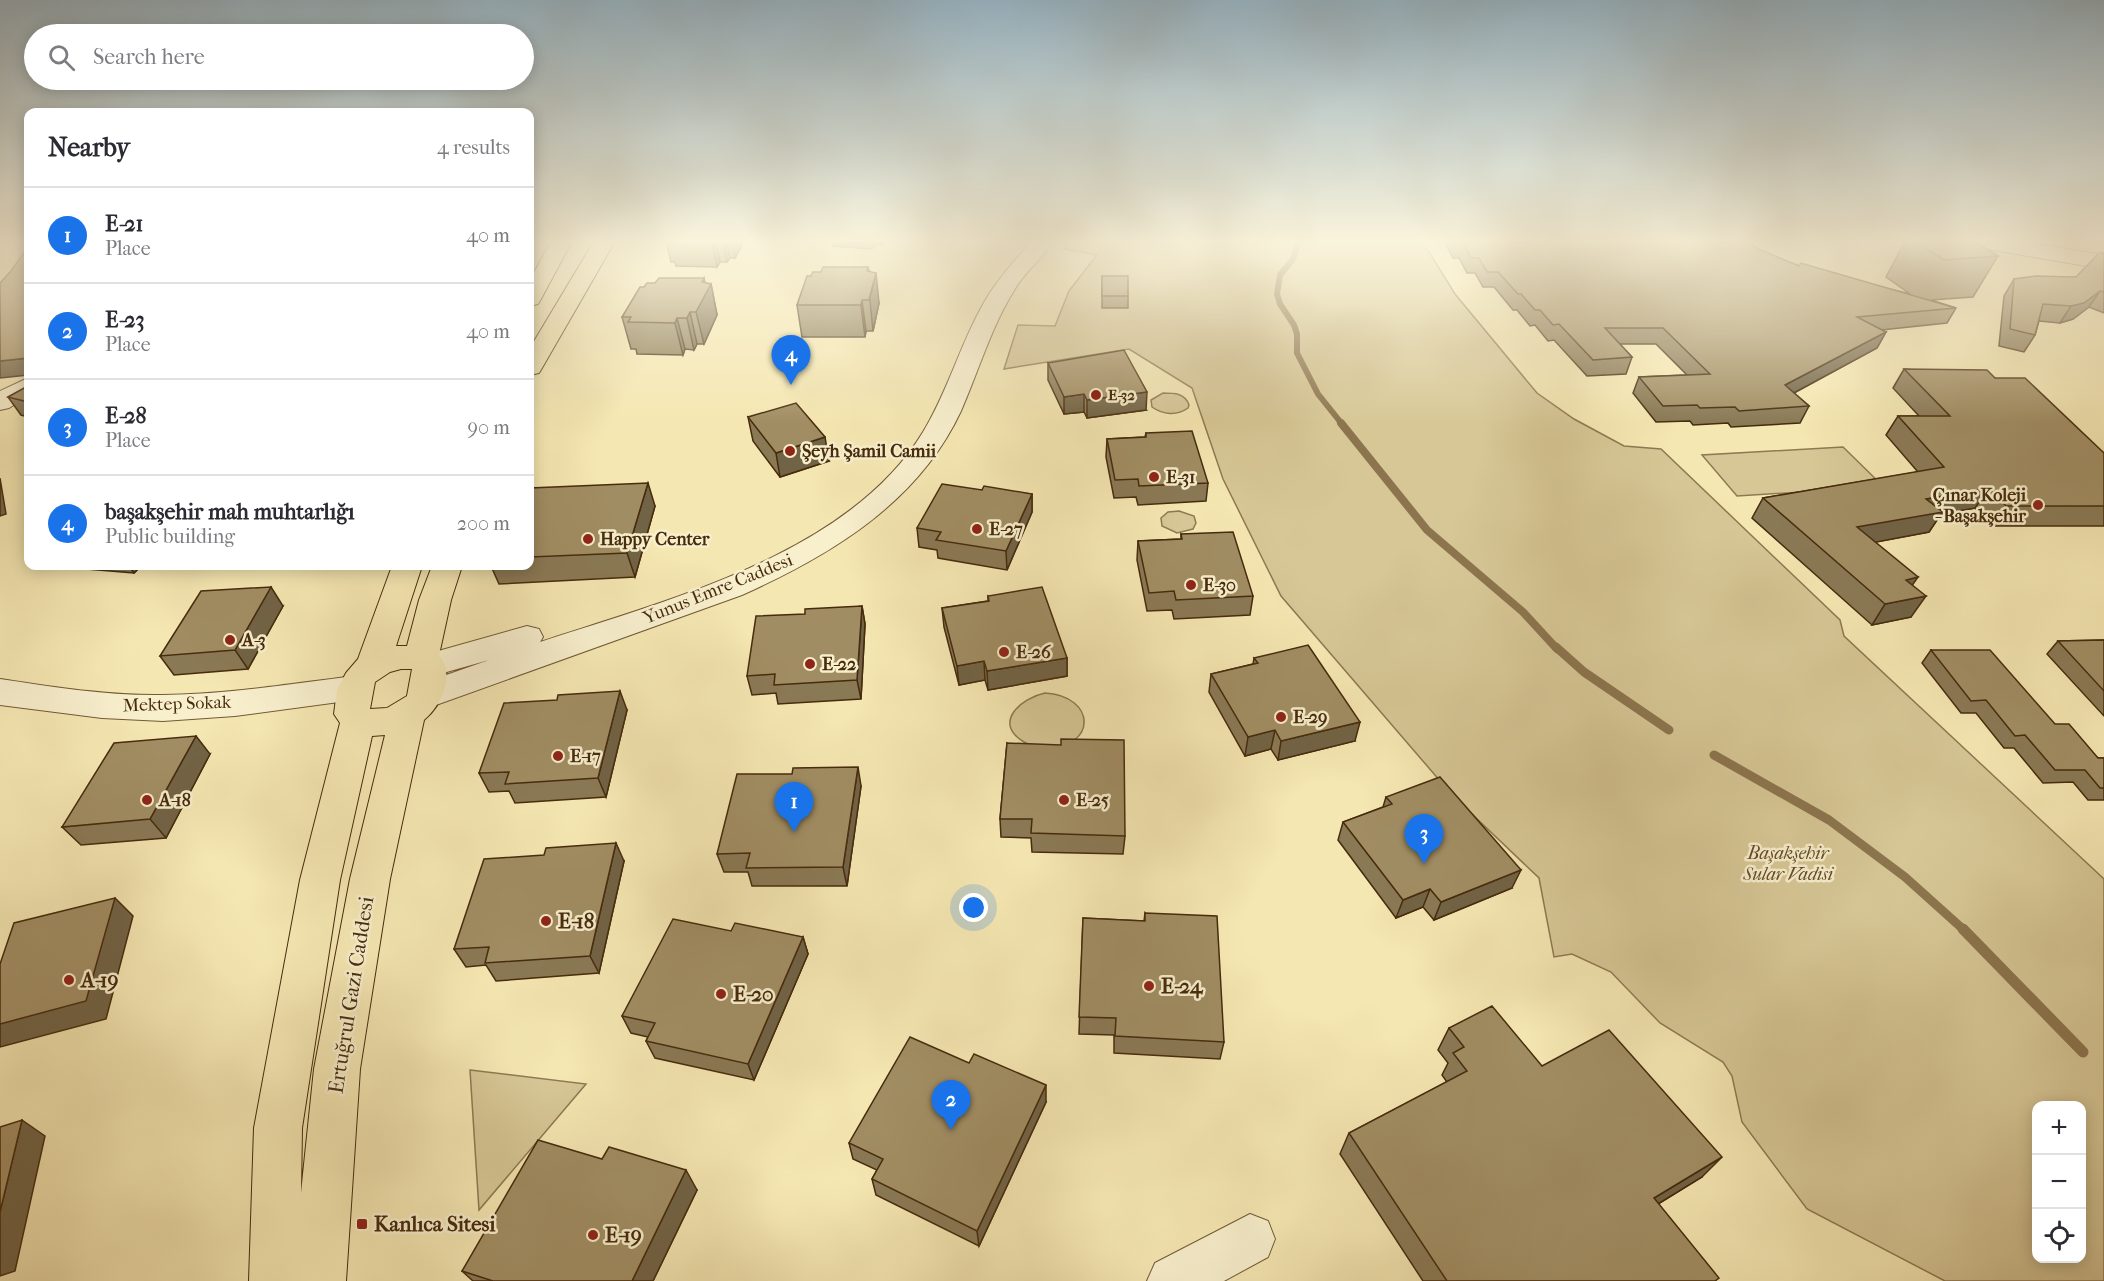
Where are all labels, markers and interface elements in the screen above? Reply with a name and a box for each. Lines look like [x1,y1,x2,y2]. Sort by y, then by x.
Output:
search box [24,24,534,90]
icon: search [45,41,78,74]
text: Search here [93,44,205,70]
text: Nearby [48,132,130,163]
text: 4 results [437,136,510,159]
text: E-21 [105,211,143,237]
text: 1 [64,224,71,247]
text: 40 m [466,224,510,247]
text: Place [105,237,151,260]
text: E-23 [105,307,144,333]
text: 2 [62,320,73,343]
text: 40 m [466,320,510,343]
text: Place [105,333,151,356]
pin: 4 [772,336,810,385]
place label: E-32 [1108,386,1135,404]
marker: E-32 [1089,388,1103,402]
text: E-28 [105,403,147,429]
text: 3 [63,416,72,439]
text: 90 m [468,416,510,439]
text: Place [105,429,151,452]
place label: Şeyh Şamil Camii [802,441,937,462]
marker: Şeyh Şamil Camii [783,444,797,458]
place label: E-31 [1166,467,1195,488]
marker: E-31 [1147,470,1161,484]
place label: Çınar Koleji - Başakşehir [1933,485,2027,527]
marker: Çınar Koleji - Başakşehir [2031,498,2045,512]
text: başakşehir mah muhtarlığı [105,499,354,525]
text: 4 [62,512,73,535]
text: 200 m [457,512,510,535]
place label: E-27 [989,519,1023,540]
marker: E-27 [970,522,984,536]
text: Public building [105,525,235,548]
place label: Happy Center [600,529,710,550]
marker: Happy Center [581,532,595,546]
street label: Yunus Emre Caddesi [639,549,796,629]
place label: E-30 [1203,575,1236,596]
marker: E-30 [1184,578,1198,592]
place label: A-3 [241,630,266,651]
marker: A-3 [223,633,237,647]
place label: E-26 [1016,642,1052,663]
marker: E-26 [997,645,1011,659]
place label: E-22 [822,654,856,675]
marker: E-22 [803,657,817,671]
street label: Mektep Sokak [122,692,232,716]
place label: E-29 [1293,707,1327,728]
marker: E-29 [1274,710,1288,724]
place label: E-17 [570,746,601,767]
marker: E-17 [551,749,565,763]
pin: 1 [774,782,814,832]
place label: A-18 [158,790,191,811]
place label: E-25 [1076,790,1109,811]
marker: A-18 [140,793,154,807]
marker: E-25 [1057,793,1071,807]
pin: 3 [1404,814,1444,864]
park label: Başakşehir Sular Vadisi [1742,843,1835,885]
your location [959,893,988,922]
street label: Ertuğrul Gazi Caddesi [324,895,378,1095]
place label: E-18 [558,909,594,933]
marker: E-18 [539,914,553,928]
place label: A-19 [79,968,119,992]
marker: A-19 [62,973,76,987]
place label: E-24 [1161,974,1204,999]
marker: E-24 [1142,979,1156,993]
place label: E-20 [733,982,774,1006]
marker: E-20 [714,987,728,1001]
pin: 2 [932,1080,970,1130]
map controls [2032,1101,2086,1263]
button: + [2032,1101,2086,1155]
button: − [2032,1155,2086,1209]
button: locate [2032,1209,2086,1263]
place label: Kanlıca Sitesi [374,1212,496,1236]
marker: Kanlıca Sitesi [355,1217,369,1231]
place label: E-19 [605,1223,642,1247]
marker: E-19 [586,1228,600,1242]

